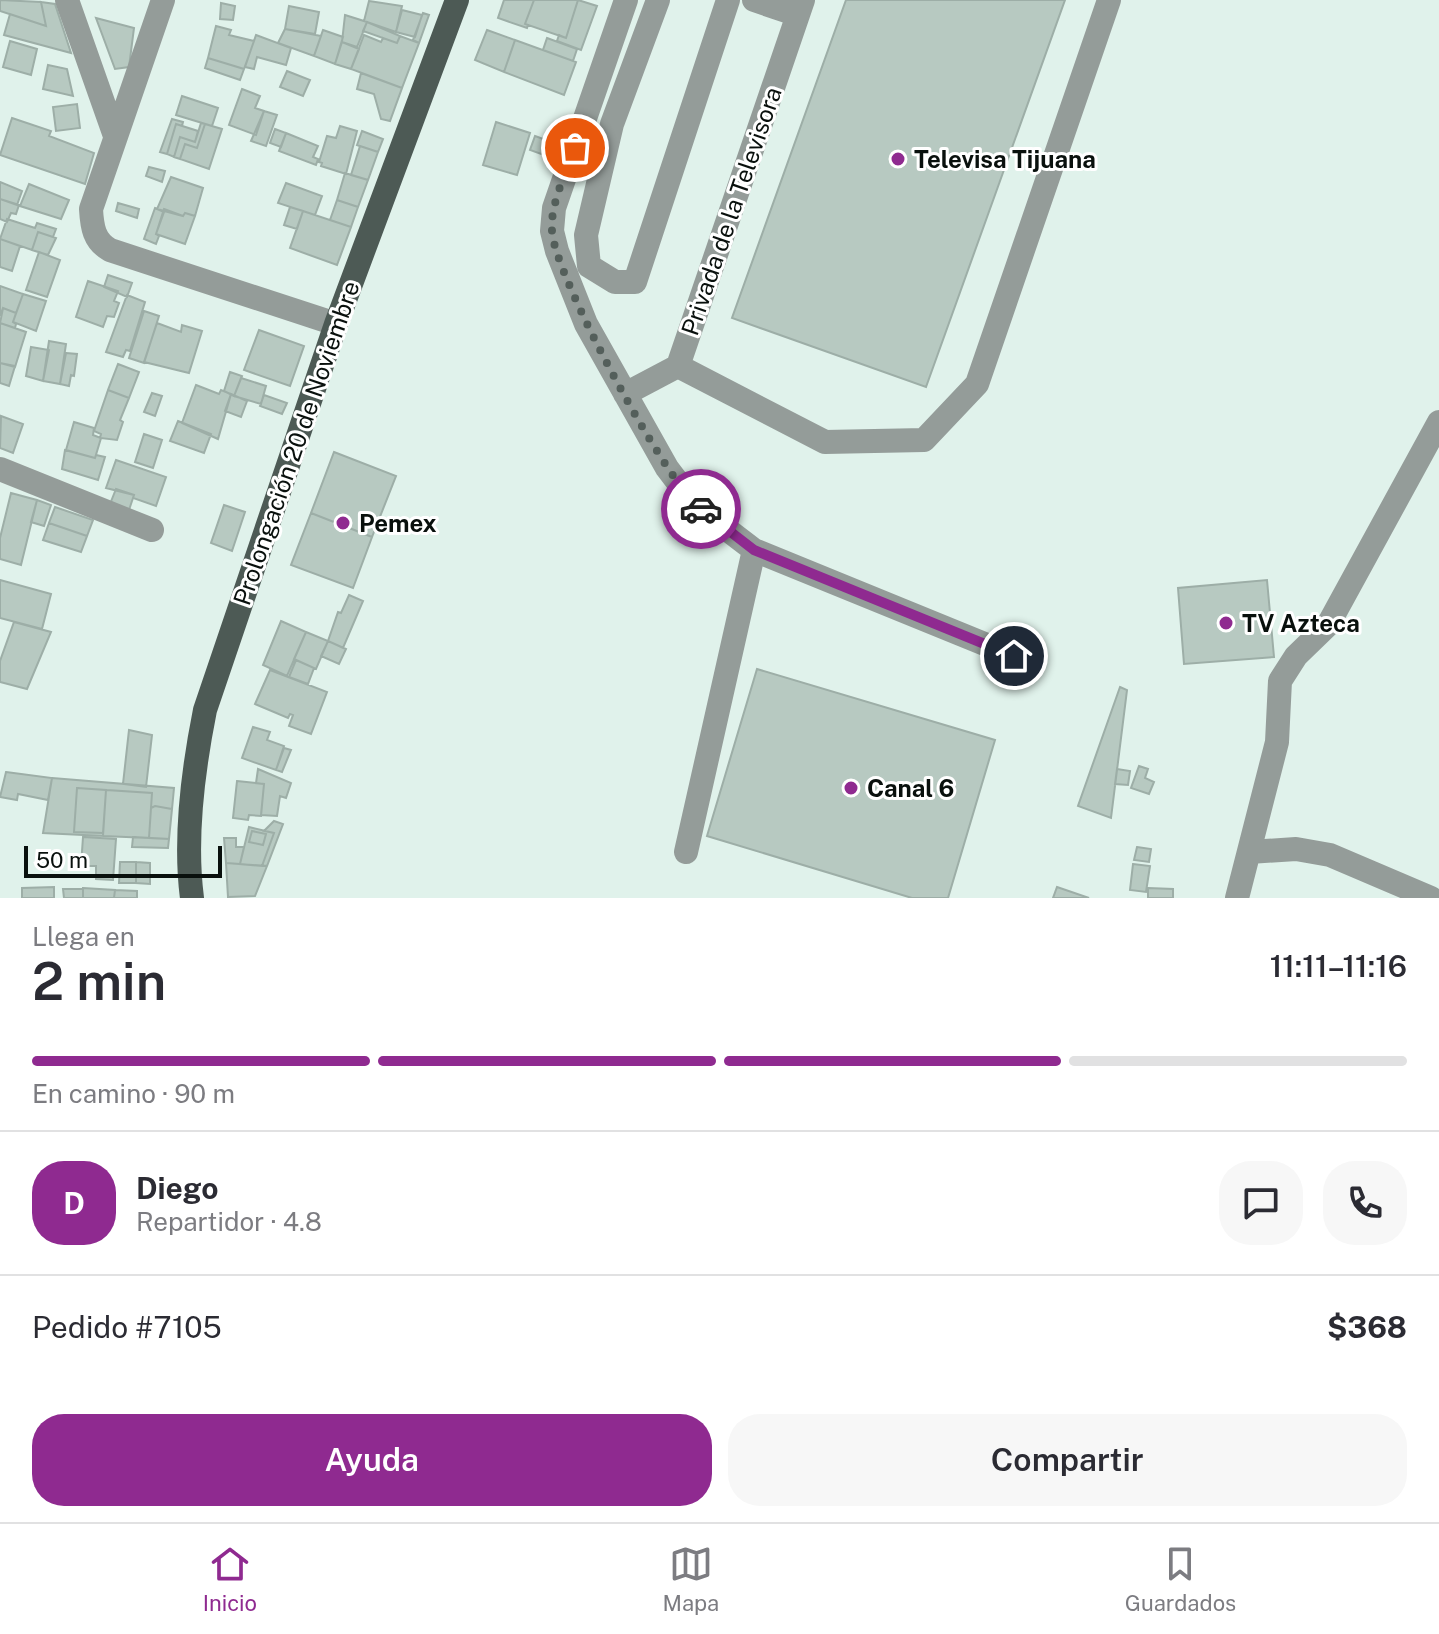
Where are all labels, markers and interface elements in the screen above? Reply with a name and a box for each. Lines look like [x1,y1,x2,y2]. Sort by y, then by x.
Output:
street label: Privada de la Televisora [675,83,787,339]
pin [541,114,609,182]
icon: bag [553,126,597,170]
place label: Televisa Tijuana [914,145,1096,173]
marker: Televisa Tijuana [889,150,907,168]
street label: Prolongación 20 de Noviembre [227,277,365,609]
courier [661,469,741,549]
icon: car [679,487,723,531]
place label: Pemex [359,509,437,537]
marker: Pemex [334,514,352,532]
place label: TV Azteca [1242,609,1360,637]
marker: TV Azteca [1217,614,1235,632]
pin [980,622,1048,690]
icon: home [992,634,1036,678]
place label: Canal 6 [867,774,954,802]
marker: Canal 6 [842,779,860,797]
scale bar [24,842,222,878]
text: 50 m [36,847,88,873]
text: Llega en [32,921,135,952]
text: 11:11–11:16 [1270,948,1407,984]
text: 2 min [32,951,166,1012]
text: En camino · 90 m [32,1078,235,1109]
button: chat [1219,1161,1303,1245]
button: phone [1323,1161,1407,1245]
text: Diego [136,1170,218,1206]
text: D [63,1185,85,1221]
text: Repartidor · 4.8 [136,1206,322,1237]
text: Pedido #7105 [32,1309,222,1345]
text: $368 [1327,1309,1407,1345]
button: Ayuda [32,1414,712,1506]
button: Compartir [728,1414,1407,1506]
tab: Inicio [203,1542,257,1616]
tab: Mapa [662,1542,719,1616]
tab: Guardados [1125,1542,1236,1616]

